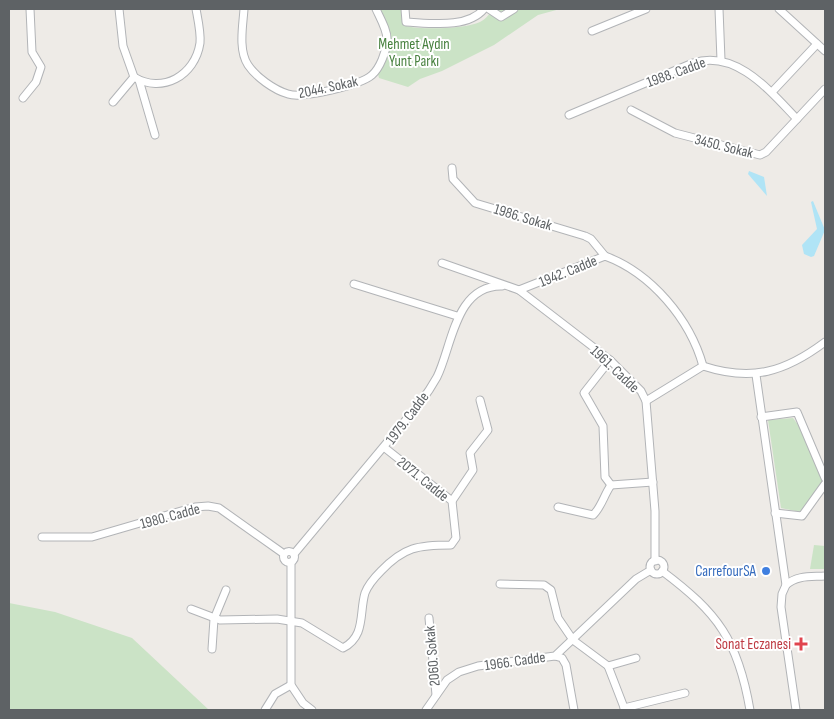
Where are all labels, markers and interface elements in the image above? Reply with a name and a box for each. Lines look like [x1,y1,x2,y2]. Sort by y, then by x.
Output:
park label: Mehmet Aydın Yunt Parkı [378,35,450,71]
street label: 1988. Cadde [644,53,708,92]
street label: 2044. Sokak [297,72,360,103]
street label: 3450. Sokak [692,130,756,163]
street label: 1986. Sokak [491,200,554,235]
street label: 1942. Cadde [536,251,600,292]
street label: 1961. Cadde [586,342,643,397]
street label: 1979. Cadde [382,388,433,448]
street label: 2071. Cadde [393,453,452,506]
street label: 1980. Cadde [138,499,202,534]
place label: CarrefourSA [695,562,757,581]
marker: CarrefourSA [760,565,772,577]
street label: 2060. Sokak [420,625,445,687]
place label: Sonat Eczanesi [715,635,791,654]
marker: Sonat Eczanesi [795,638,807,650]
street label: 1966. Cadde [483,648,547,675]

